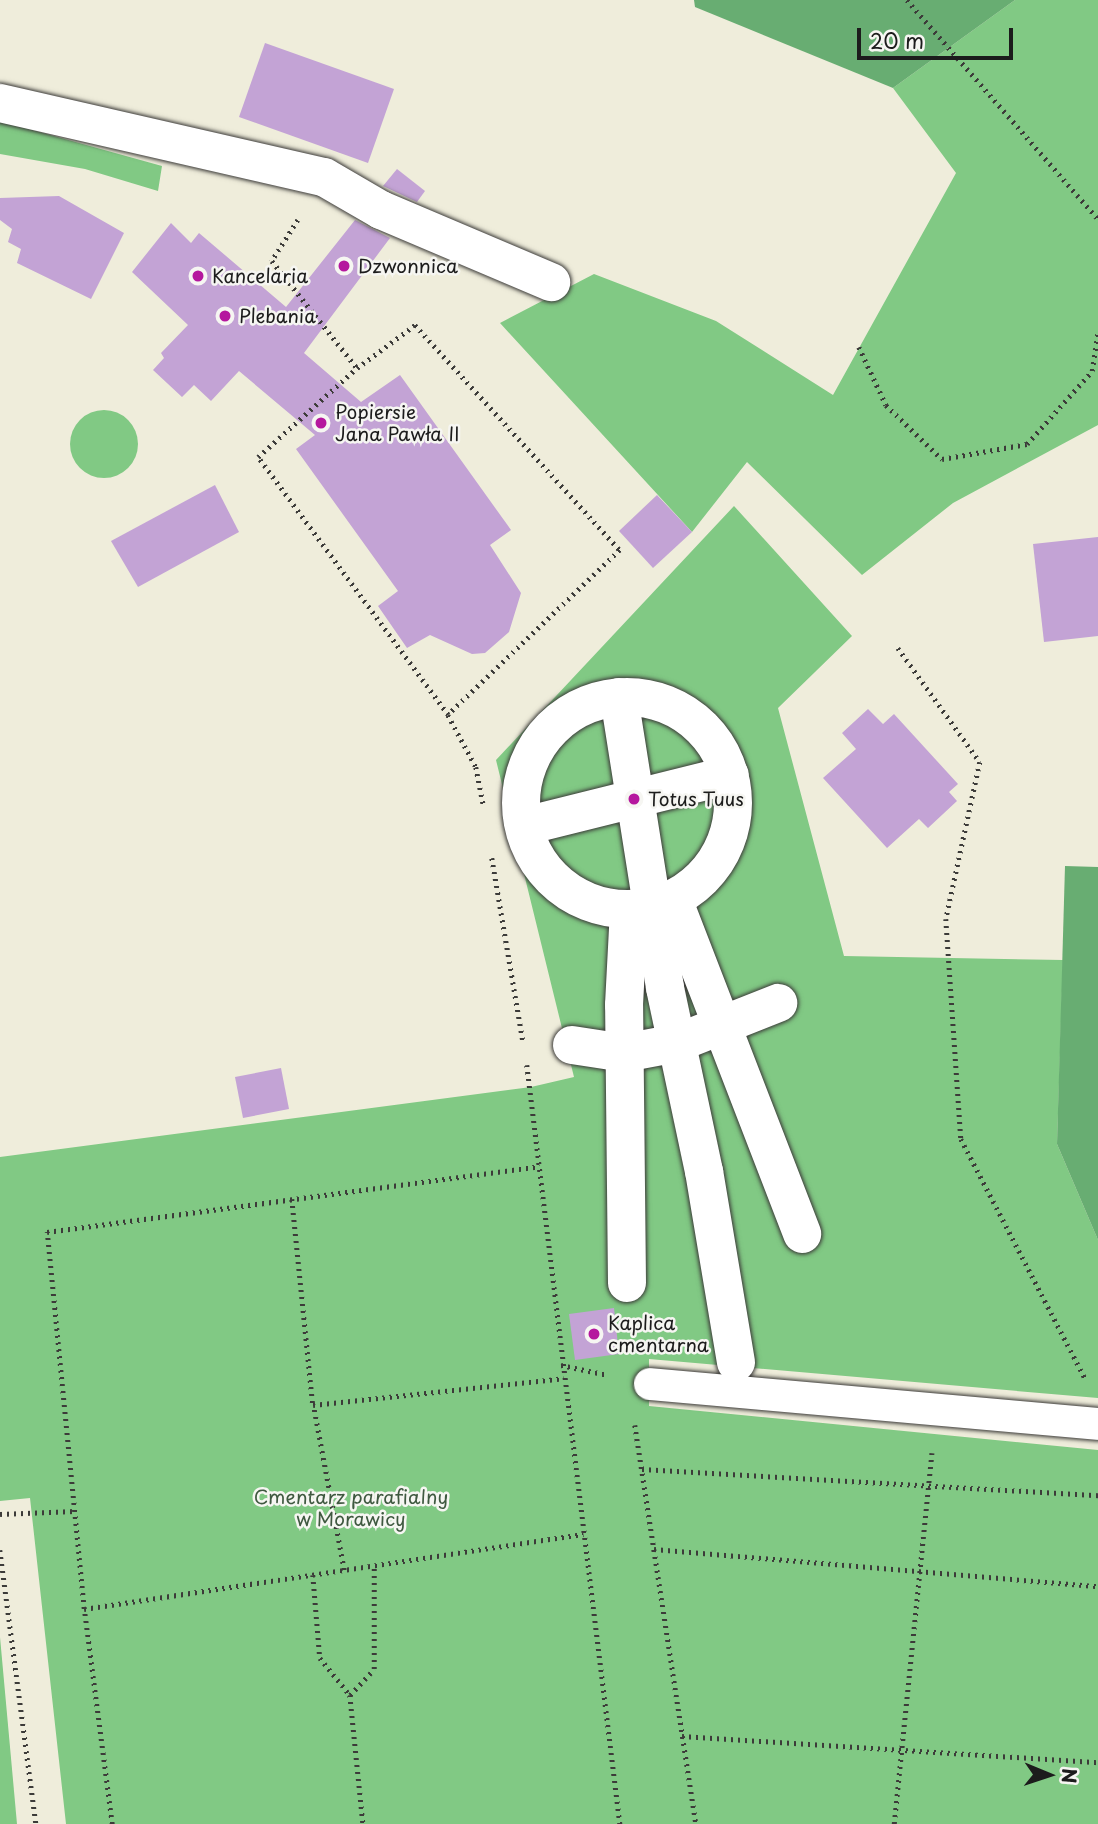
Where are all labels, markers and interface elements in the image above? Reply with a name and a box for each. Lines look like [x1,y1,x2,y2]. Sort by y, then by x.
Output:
scale bar [860,14,1016,58]
text: 20 m [870,24,924,56]
place label: Dzwonnica [358,255,458,277]
marker: Dzwonnica [336,258,352,274]
place label: Kancelaria [212,265,308,287]
marker: Kancelaria [190,268,206,284]
place label: Plebania [239,305,316,327]
marker: Plebania [217,308,233,324]
place label: Popiersie Jana Pawła II [335,401,459,445]
marker: Popiersie Jana Pawła II [313,415,329,431]
place label: Totus Tuus [648,788,744,810]
marker: Totus Tuus [626,791,642,807]
place label: Kaplica cmentarna [608,1312,709,1356]
marker: Kaplica cmentarna [586,1326,602,1342]
park label: Cmentarz parafialny w Morawicy [254,1486,448,1530]
north arrow [1014,1740,1084,1810]
text: N [1056,1768,1084,1784]

